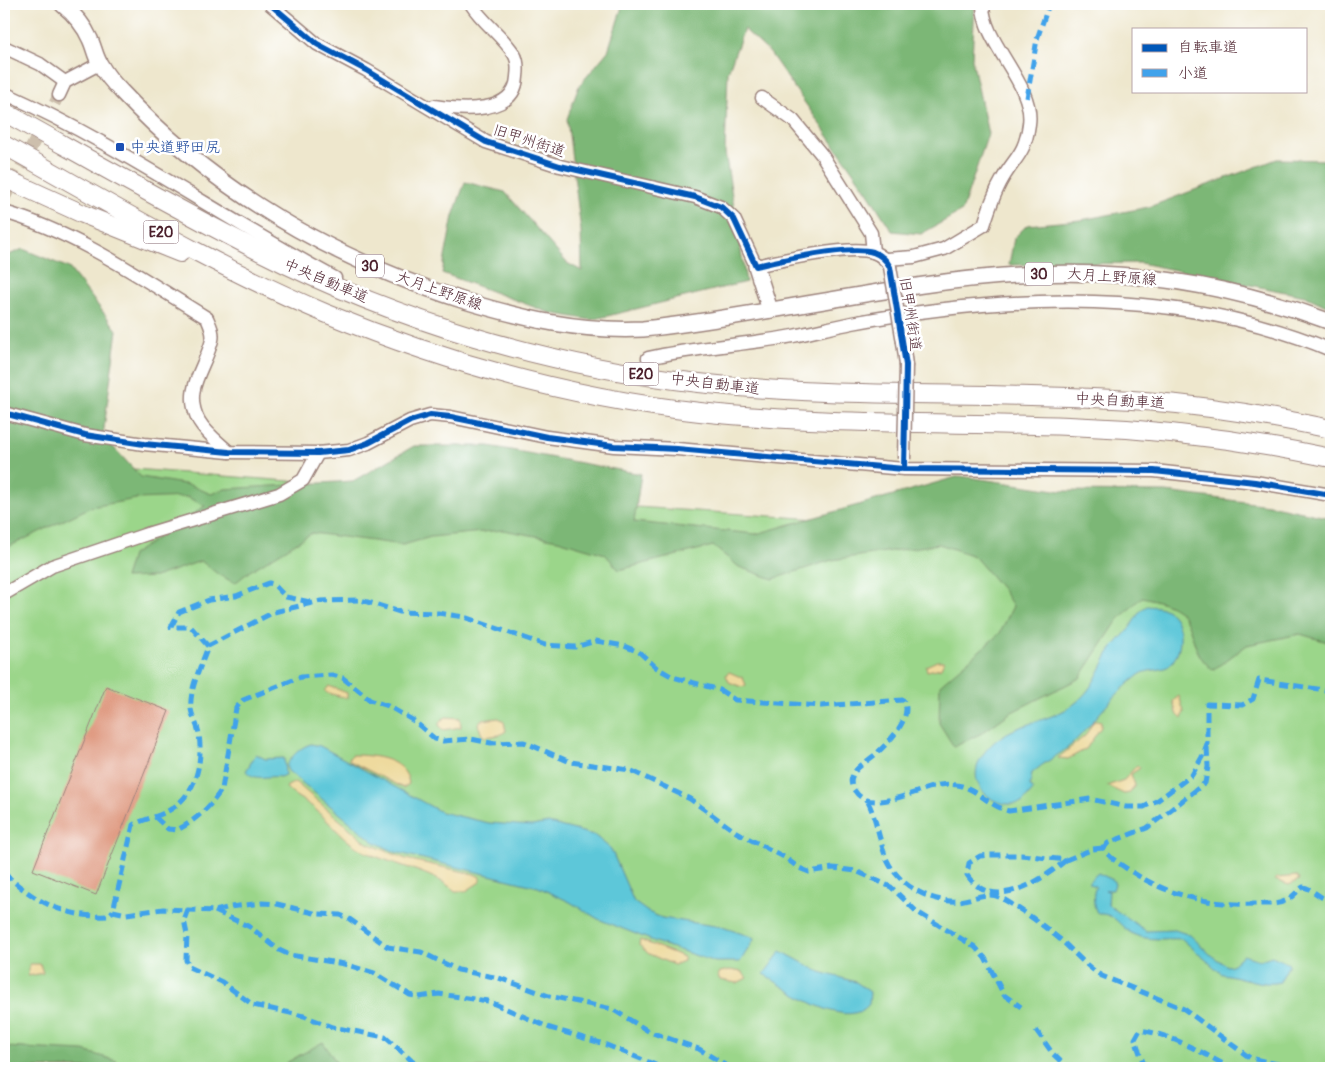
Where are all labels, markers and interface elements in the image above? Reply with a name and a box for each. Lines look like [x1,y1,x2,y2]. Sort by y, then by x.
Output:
legend [1132,28,1308,92]
text: 自転車道 [1178,38,1238,57]
text: 小道 [1178,64,1208,83]
street label: 旧甲州街道 [490,120,568,162]
place label: 中央道野田尻 [130,138,220,157]
marker: 中央道野田尻 [114,141,126,153]
road number: E20 [144,220,178,243]
street label: 中央自動車道 [281,255,371,307]
road number: 30 [356,255,384,278]
road number: 30 [1025,262,1053,286]
street label: 大月上野原線 [1066,264,1158,290]
street label: 大月上野原線 [393,267,485,315]
street label: 旧甲州街道 [895,275,925,353]
road number: E20 [624,362,658,386]
street label: 中央自動車道 [669,369,761,399]
street label: 中央自動車道 [1075,389,1165,413]

